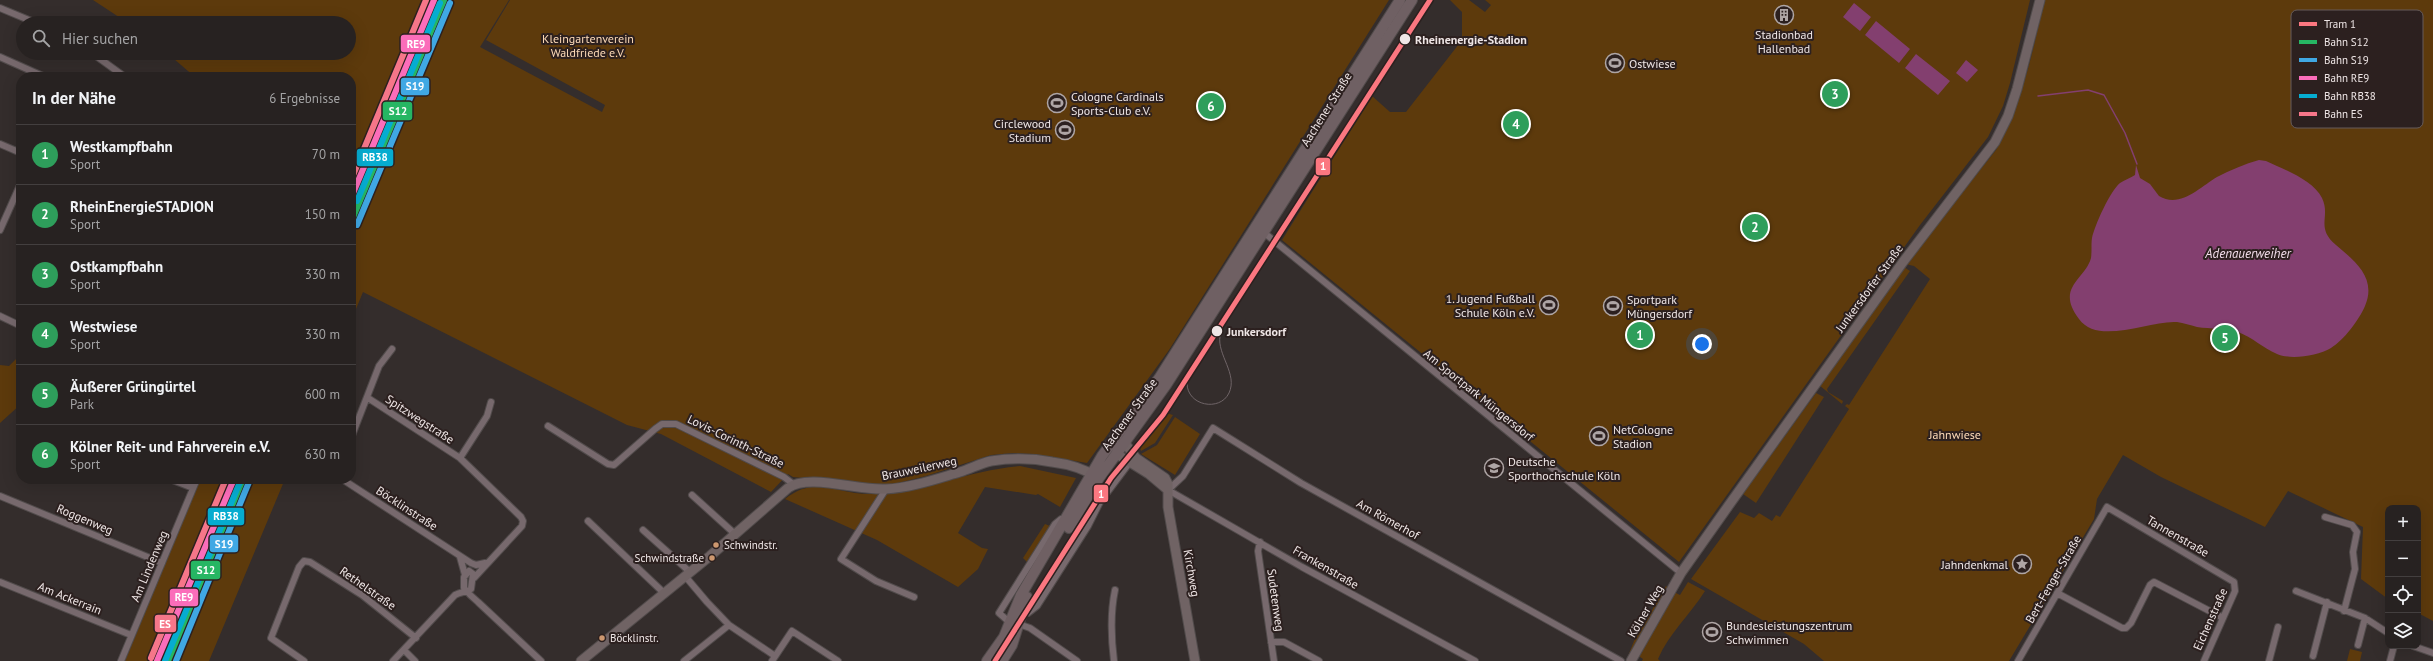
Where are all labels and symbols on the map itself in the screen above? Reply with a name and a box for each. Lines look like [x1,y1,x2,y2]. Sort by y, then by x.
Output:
building icon: Stadionbad Hallenbad [1773,4,1795,26]
legend [2291,10,2423,128]
text: Tram 1 [2324,17,2356,31]
place label: Stadionbad Hallenbad [1755,27,1813,56]
park label: Kleingartenverein Waldfriede e.V. [542,31,634,60]
marker: Rheinenergie-Stadion [1398,32,1412,46]
place label: Rheinenergie-Stadion [1415,32,1527,47]
line badge: RE9 [400,34,431,53]
text: Bahn S12 [2324,35,2369,49]
text: RE9 [407,37,425,51]
sports icon: Ostwiese [1604,52,1626,74]
text: Bahn S19 [2324,53,2369,67]
place label: Ostwiese [1629,56,1676,71]
street label: Aachener Straße [1297,69,1355,149]
text: Bahn RE9 [2324,71,2369,85]
line badge: S19 [400,77,430,96]
text: S19 [406,79,424,93]
pin: 3 [1822,79,1848,109]
place label: Cologne Cardinals Sports-Club e.V. [1071,89,1164,118]
text: Bahn RB38 [2324,89,2376,103]
pin: 6 [1198,91,1224,121]
sports icon: Cologne Cardinals Sports-Club e.V. [1046,92,1068,114]
line badge: S12 [382,101,413,121]
text: S12 [389,104,407,118]
text: Bahn ES [2324,107,2363,121]
pin: 4 [1503,109,1529,139]
place label: Circlewood Stadium [994,116,1051,145]
sports icon: Circlewood Stadium [1054,119,1076,141]
line badge: RB38 [356,148,394,167]
text: RB38 [362,150,388,164]
line badge: 1 [1315,157,1331,176]
text: 1 [1320,159,1326,173]
pin: 2 [1742,212,1768,242]
street label: Junkersdorfer Straße [1831,241,1906,336]
water label: Adenauerweiher [2204,245,2291,262]
place label: 1. Jugend Fußball Schule Köln e.V. [1446,291,1535,320]
place label: Sportpark Müngersdorf [1627,292,1693,321]
sports icon: 1. Jugend Fußball Schule Köln e.V. [1538,294,1560,316]
sports icon: Sportpark Müngersdorf [1602,295,1624,317]
pin: 1 [1627,320,1653,350]
pin: 5 [2212,323,2238,353]
marker: Junkersdorf [1210,324,1224,338]
place label: Junkersdorf [1226,324,1287,339]
your location [1692,334,1712,354]
street label: Am Sportpark Müngersdorf [1421,346,1538,445]
street label: Aachener Straße [1098,375,1160,453]
street label: Spitzwegstraße [383,391,457,447]
street label: Lovis-Corinth-Straße [685,411,787,471]
place label: NetCologne Stadion [1613,422,1673,451]
sports icon: NetCologne Stadion [1588,425,1610,447]
park label: Jahnwiese [1928,427,1981,442]
street label: Brauweilerweg [880,453,958,483]
place label: Deutsche Sporthochschule Köln [1508,454,1620,483]
school or university icon: Deutsche Sporthochschule Köln [1483,457,1505,479]
street label: Böcklinstraße [373,483,441,533]
line badge: 1 [1093,484,1109,503]
text: 1 [1098,487,1104,501]
street label: Am Römerhof [1354,496,1423,543]
street label: Roggenweg [55,500,115,538]
line badge: RB38 [207,507,245,526]
text: RB38 [213,509,239,523]
street label: Tannenstraße [2144,512,2212,560]
street label: Am Lindenweg [127,528,171,604]
street label: Bert-Fenger-Straße [2022,532,2084,626]
line badge: S19 [209,534,239,553]
text: S19 [215,537,233,551]
place label: Schwindstr. [724,538,778,552]
marker: Schwindstr. [711,540,721,550]
street label: Frankenstraße [1290,542,1362,592]
street label: Kirchweg [1180,548,1204,598]
place label: Schwindstraße [635,551,704,565]
marker: Schwindstraße [707,553,717,563]
place icon: Jahndenkmal [2011,553,2033,575]
place label: Jahndenkmal [1940,557,2008,572]
line badge: S12 [190,560,221,580]
text: S12 [197,563,215,577]
street label: Rethelstraße [337,563,399,613]
street label: Sudetenweg [1264,568,1288,632]
street label: Am Ackerrain [36,578,104,618]
street label: Kölner Weg [1624,582,1666,640]
street label: Eichenstraße [2190,586,2230,652]
line badge: RE9 [169,588,199,607]
text: RE9 [175,590,193,604]
line badge: ES [154,614,177,633]
text: ES [159,617,171,631]
place label: Bundesleistungszentrum Schwimmen [1726,618,1852,647]
sports icon: Bundesleistungszentrum Schwimmen [1701,621,1723,643]
place label: Böcklinstr. [610,631,659,645]
marker: Böcklinstr. [597,633,607,643]

